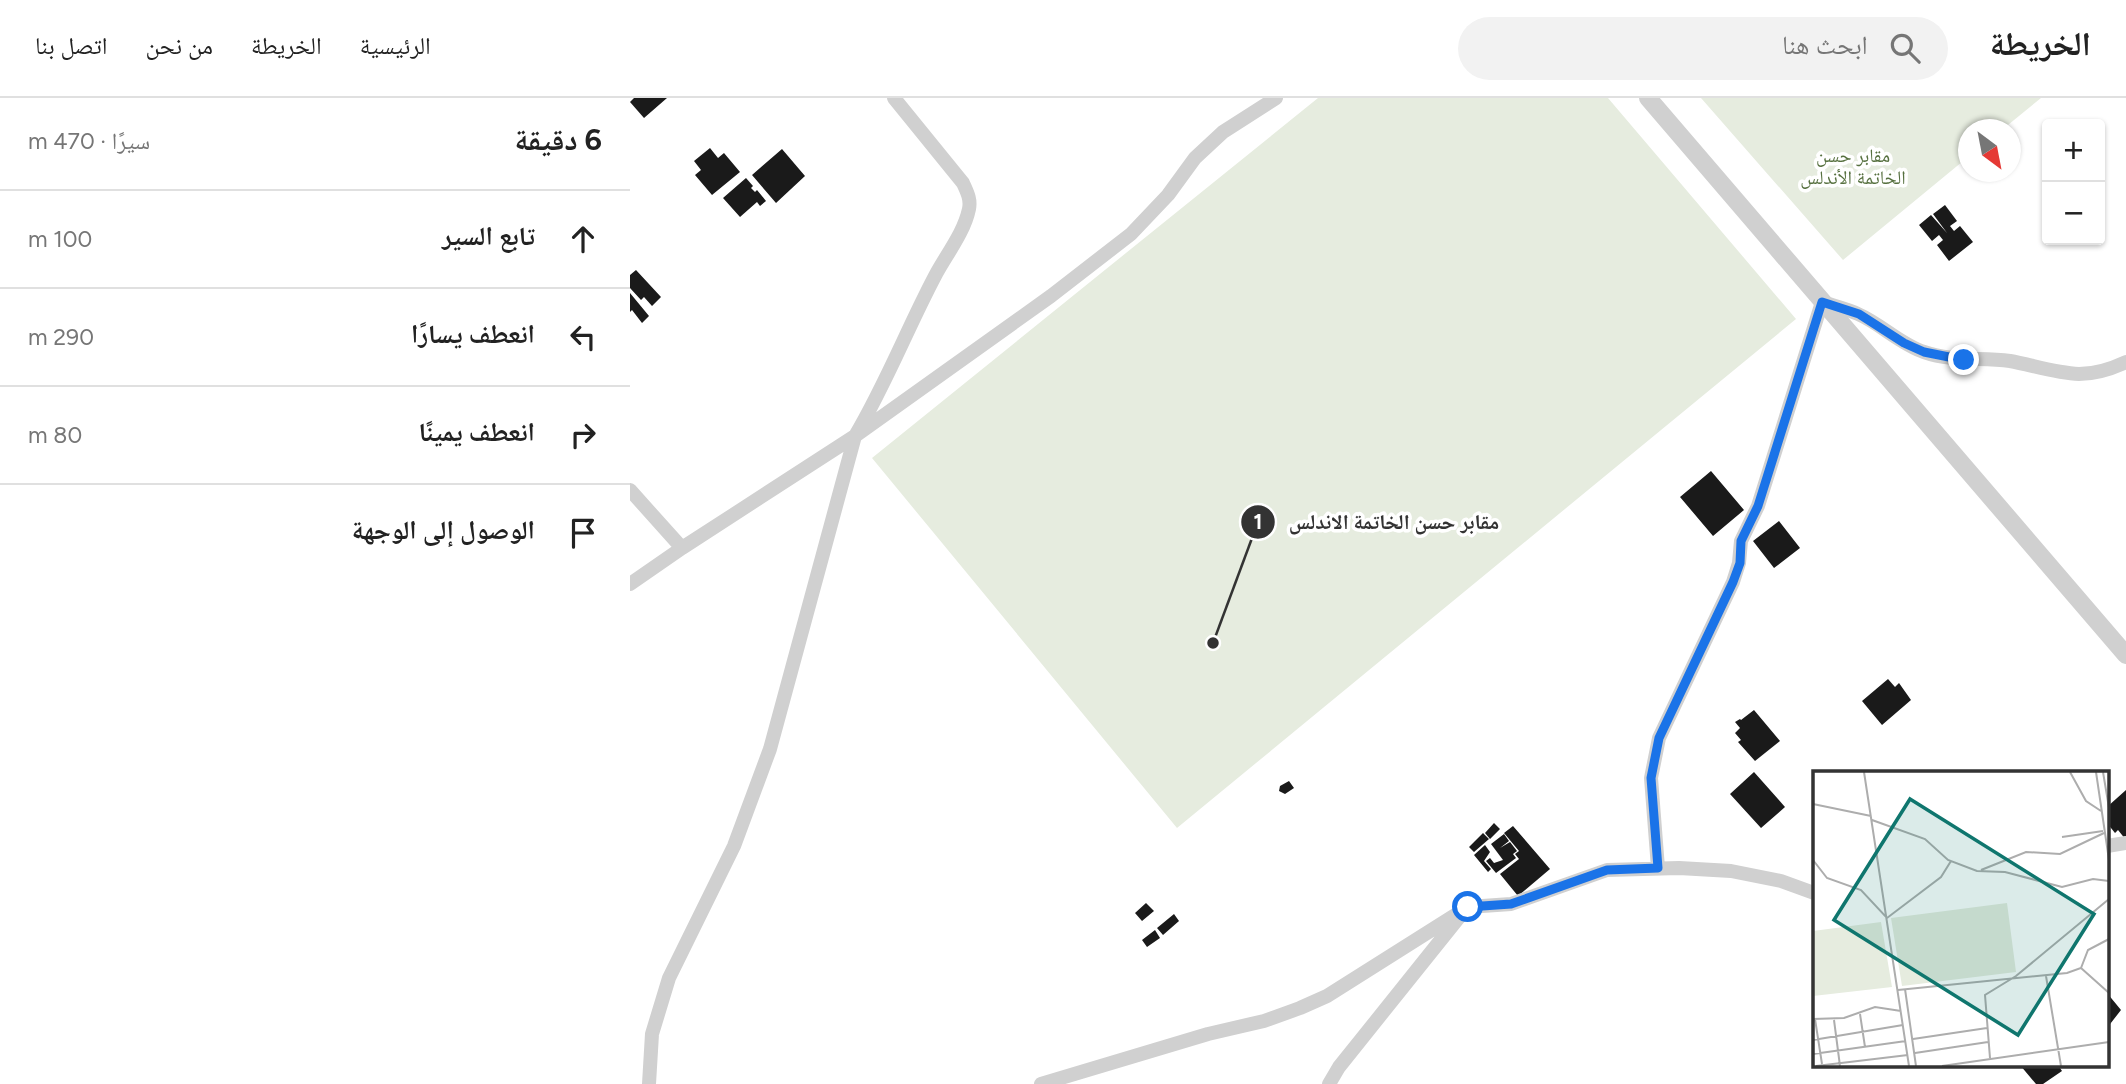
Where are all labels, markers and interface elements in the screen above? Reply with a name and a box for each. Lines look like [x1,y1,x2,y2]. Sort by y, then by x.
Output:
search box [1458,17,1948,80]
text: الخريطة [1990,24,2091,63]
text: ابحث هنا [1782,29,1868,61]
icon: search [1886,29,1924,67]
text: اتصل بنا [35,31,107,60]
text: من نحن [145,31,213,60]
text: الخريطة [251,31,322,60]
text: الرئيسية [360,31,431,60]
north arrow [1958,119,2021,182]
map controls [2042,119,2105,245]
button: + [2042,119,2105,182]
text: 6 دقيقة [514,121,602,158]
text: سيرًا · 470 m [28,127,150,155]
park label: مقابر حسن الخاتمة الأندلس [1800,144,1906,189]
button: − [2042,182,2105,245]
text: تابع السير [442,220,535,252]
icon: ahead [564,220,602,258]
text: 100 m [28,225,92,253]
text: انعطف يسارًا [411,318,535,350]
icon: left [564,318,602,356]
text: 290 m [28,323,94,351]
route end [1948,344,1979,375]
text: انعطف يمينًا [419,416,535,448]
icon: right [564,416,602,454]
text: 80 m [28,421,82,449]
callout: مقابر حسن الخاتمة الاندلس [1240,501,1513,543]
text: 1 [1254,509,1262,534]
text: مقابر حسن الخاتمة الاندلس [1289,509,1499,535]
text: الوصول إلى الوجهة [352,514,535,546]
icon: arrive [564,514,602,552]
inset map [1813,771,2108,1066]
route start [1452,891,1483,922]

